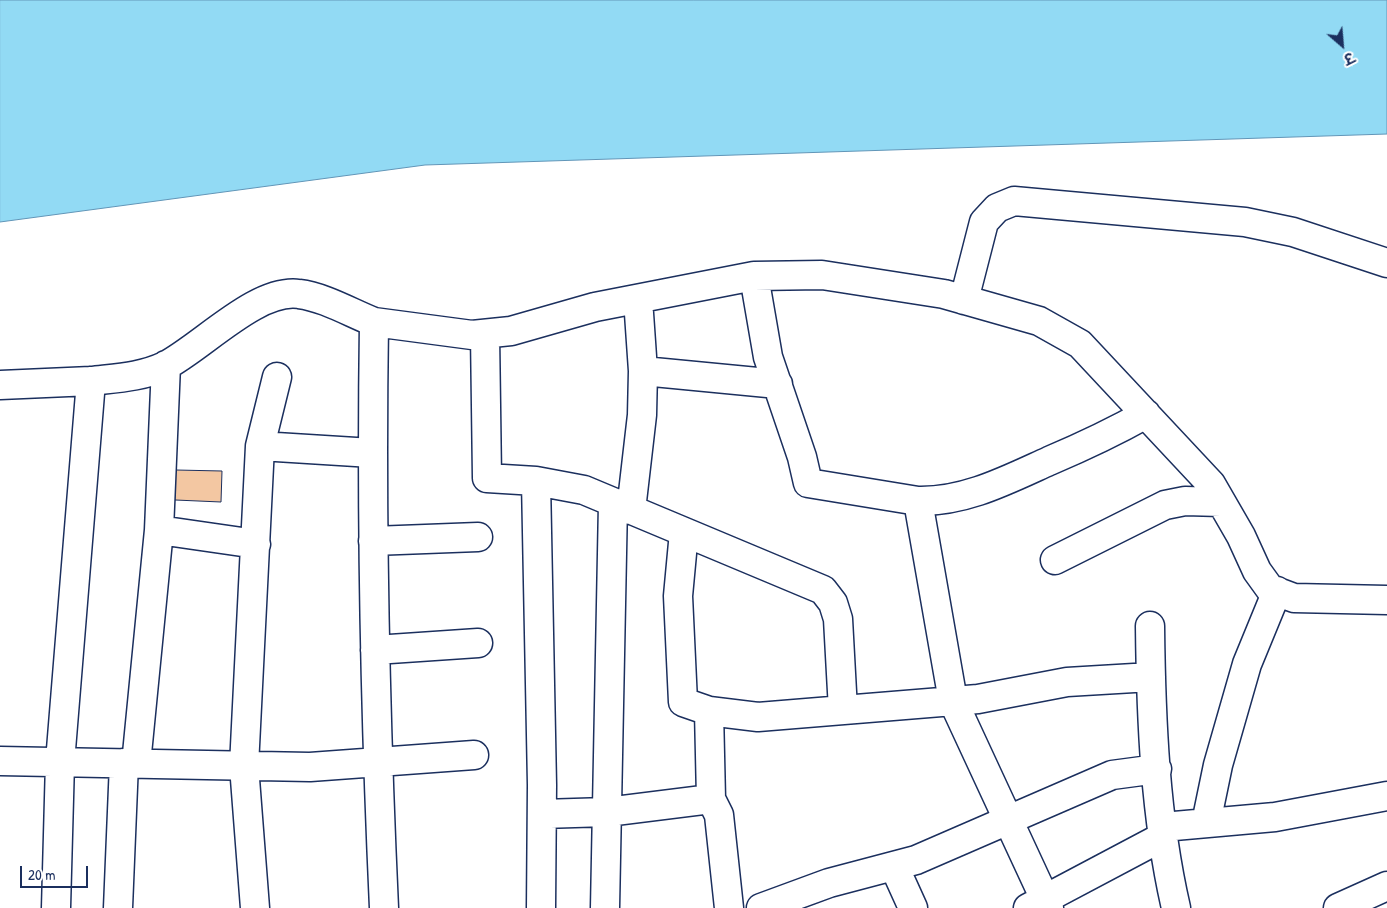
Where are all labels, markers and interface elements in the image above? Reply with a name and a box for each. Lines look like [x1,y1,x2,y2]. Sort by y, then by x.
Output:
north arrow [1317,20,1367,70]
text: उ [1341,48,1358,69]
scale bar [22,856,90,888]
text: 20 m [28,864,55,885]

